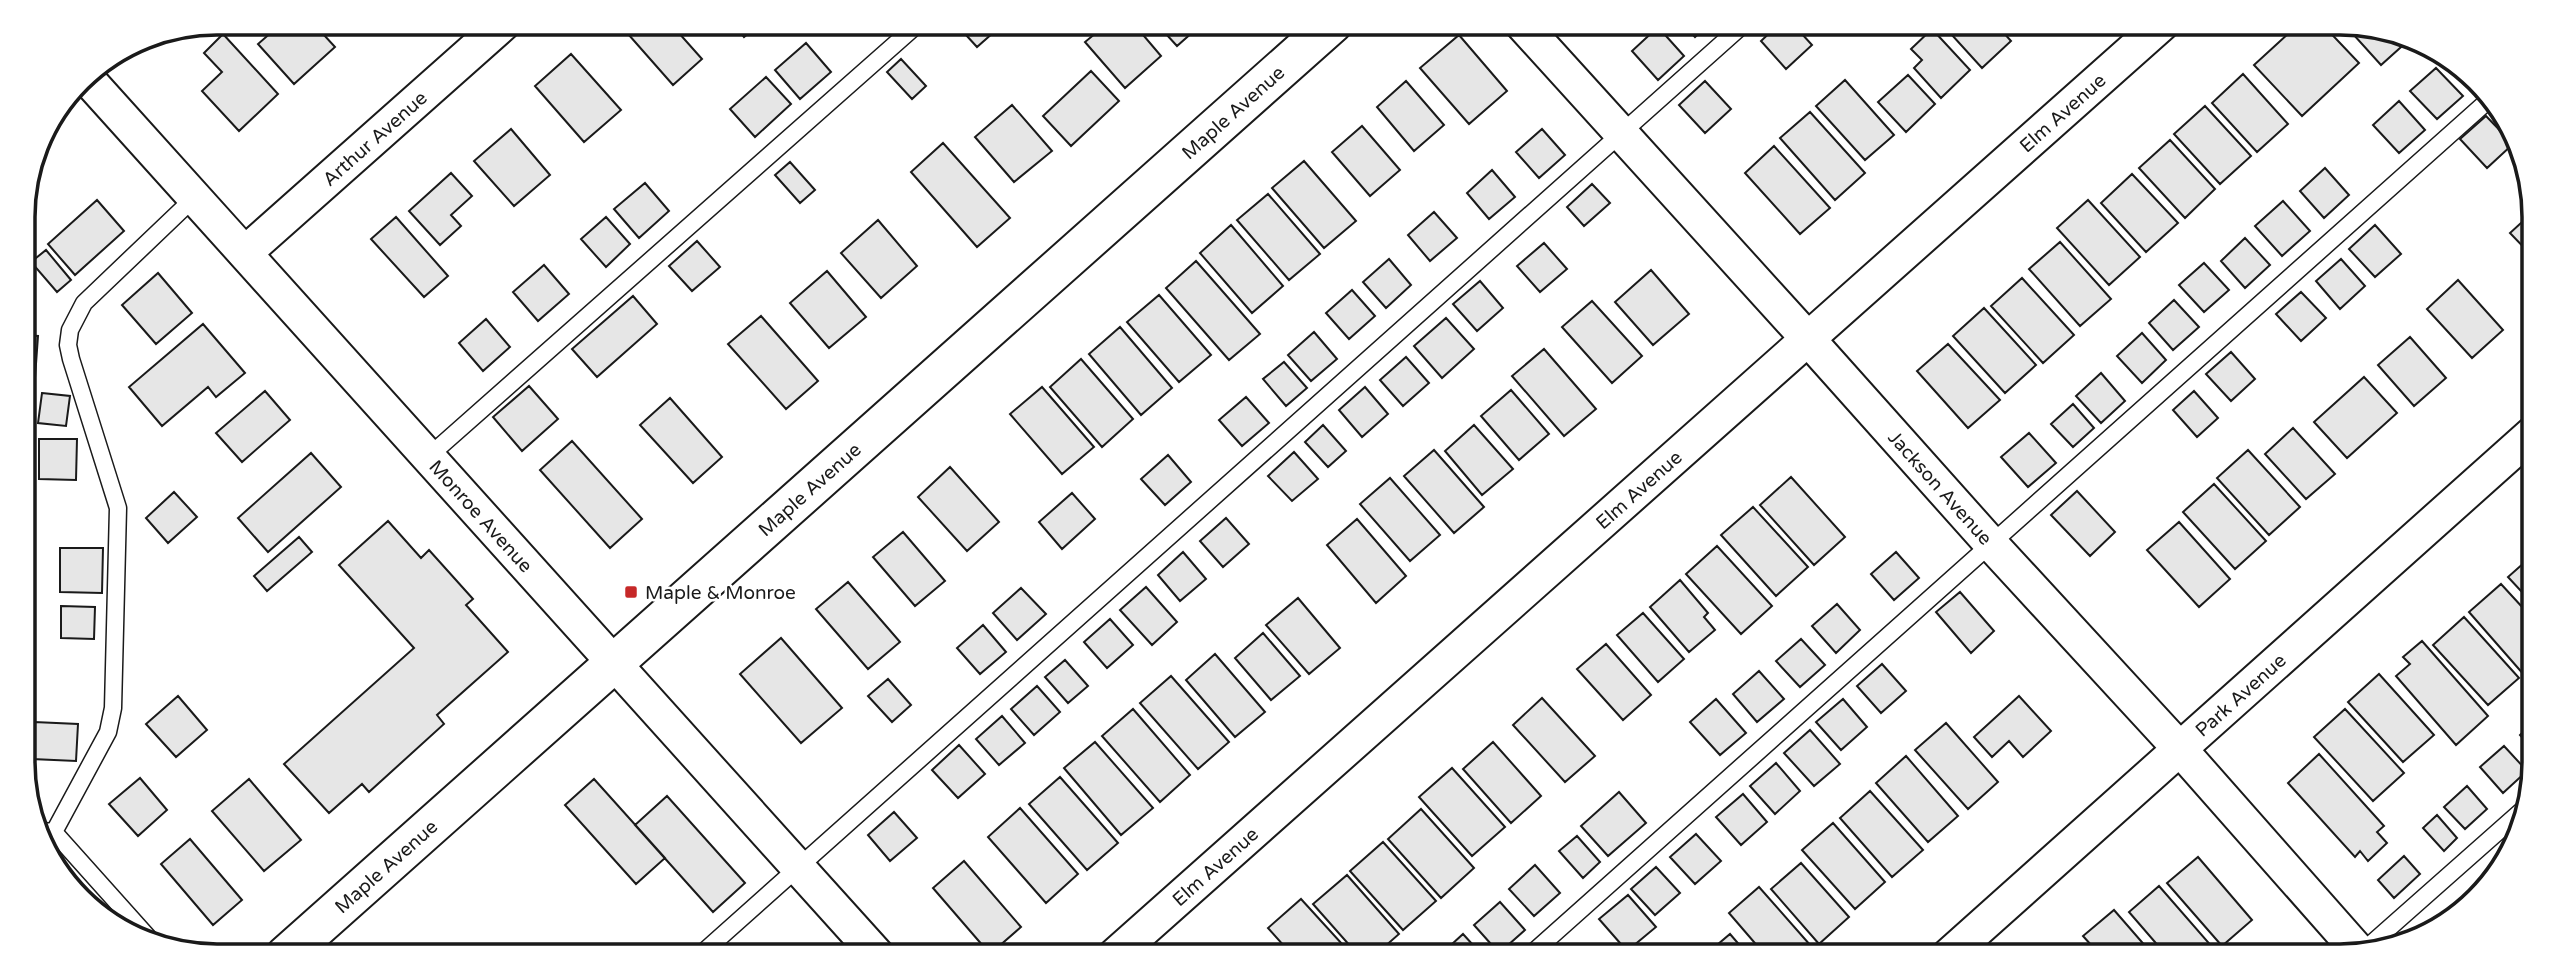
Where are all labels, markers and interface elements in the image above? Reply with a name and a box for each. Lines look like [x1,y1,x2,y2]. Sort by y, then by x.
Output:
street label: Maple Avenue [1178,62,1289,164]
street label: Elm Avenue [2015,70,2110,157]
street label: Arthur Avenue [318,87,432,191]
street label: Jackson Avenue [1883,427,1996,550]
street label: Maple Avenue [754,439,866,541]
street label: Elm Avenue [1592,446,1687,534]
street label: Monroe Avenue [424,456,537,577]
place label: Maple & Monroe [645,582,796,604]
marker: Maple & Monroe [623,584,639,600]
street label: Park Avenue [2191,649,2291,742]
street label: Maple Avenue [331,816,442,918]
street label: Elm Avenue [1168,823,1263,911]

